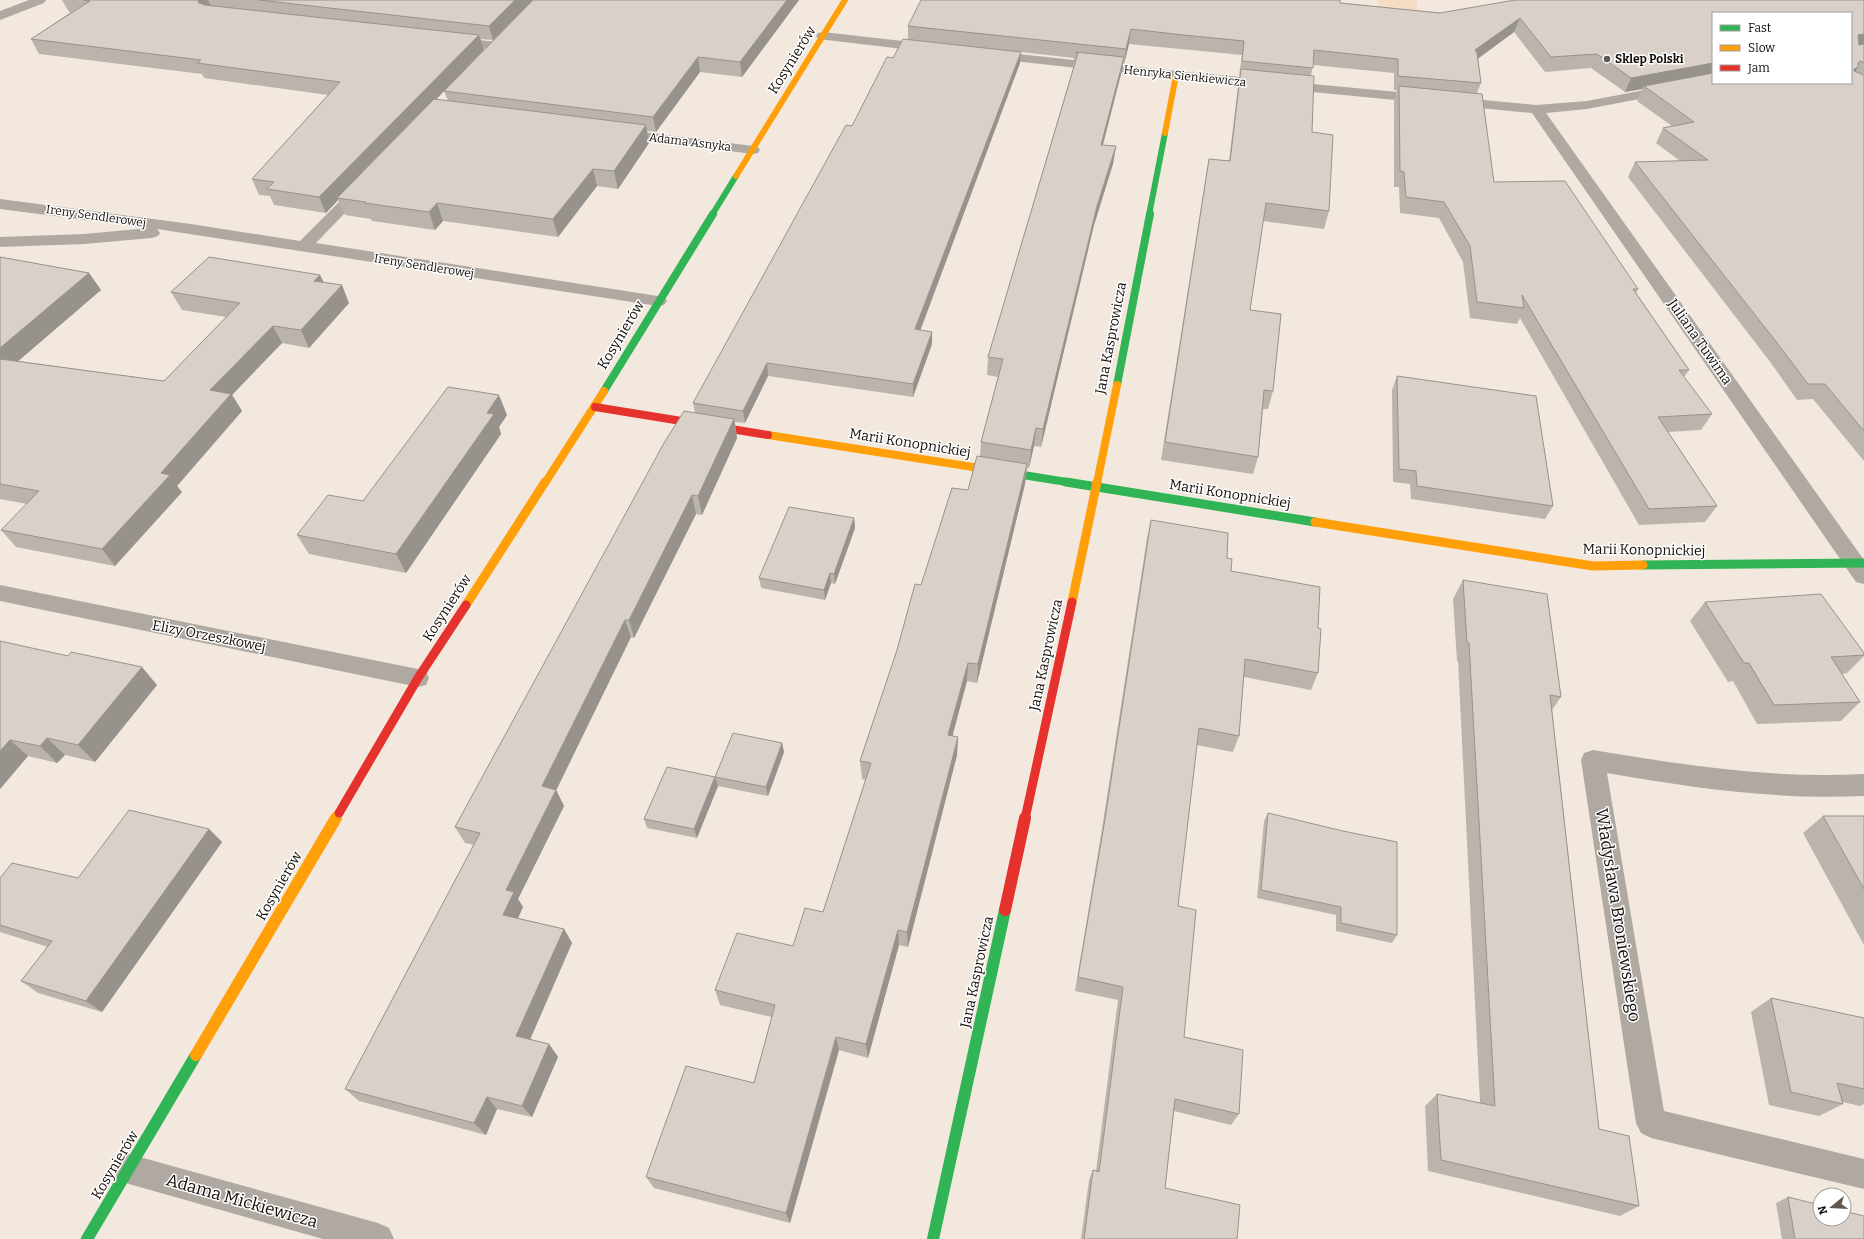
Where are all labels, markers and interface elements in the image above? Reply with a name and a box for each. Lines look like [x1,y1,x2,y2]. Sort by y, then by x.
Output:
legend [1712,12,1852,84]
text: Fast [1748,21,1772,35]
street label: Kosynierów [764,22,820,97]
text: Slow [1748,41,1775,55]
place label: Sklep Polski [1615,52,1684,66]
marker: Sklep Polski [1602,54,1612,64]
text: Jam [1747,61,1770,75]
street label: Henryka Sienkiewicza [1123,63,1247,89]
street label: Adama Asnyka [648,130,732,154]
street label: Ireny Sendlerowej [45,202,147,230]
street label: Ireny Sendlerowej [373,251,475,281]
street label: Jana Kasprowicza [1092,280,1130,396]
street label: Juliana Tuwima [1664,295,1736,388]
street label: Kosynierów [594,297,648,372]
street label: Marii Konopnickiej [848,425,972,461]
street label: Marii Konopnickiej [1168,476,1292,512]
street label: Marii Konopnickiej [1582,540,1706,560]
street label: Kosynierów [419,571,475,645]
street label: Jana Kasprowicza [1026,597,1066,713]
street label: Elizy Orzeszkowej [151,617,267,655]
street label: Władysława Broniewskiego [1591,807,1645,1023]
street label: Kosynierów [252,848,306,923]
street label: Jana Kasprowicza [957,914,997,1030]
street label: Kosynierów [88,1127,142,1202]
street label: Adama Mickiewicza [164,1169,320,1233]
north arrow [1812,1187,1852,1227]
text: N [1815,1203,1830,1216]

